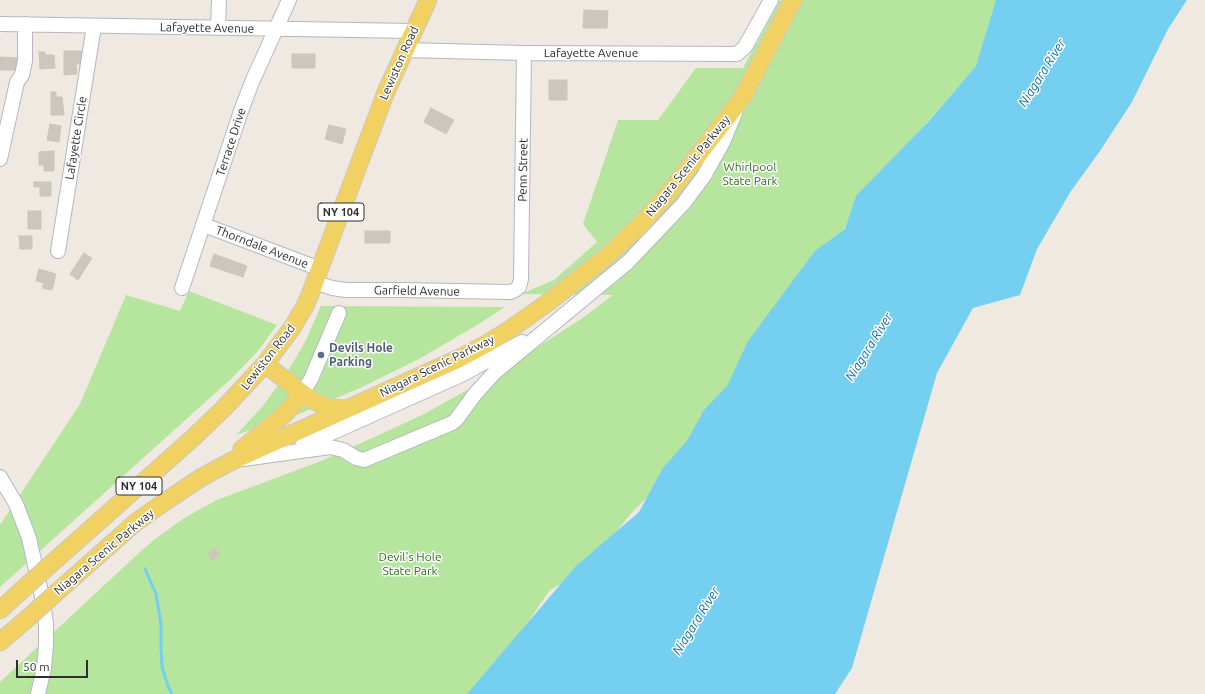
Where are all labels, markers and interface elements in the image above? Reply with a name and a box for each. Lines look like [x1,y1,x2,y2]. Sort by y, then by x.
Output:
street label: Lafayette Avenue [160,20,254,36]
street label: Lewiston Road [376,24,422,102]
water label: Niagara River [1015,36,1069,110]
street label: Lafayette Avenue [544,46,638,60]
street label: Lafayette Circle [62,95,90,181]
street label: Terrace Drive [213,106,249,178]
street label: Niagara Scenic Parkway [643,113,733,219]
street label: Penn Street [515,138,531,202]
park label: Whirlpool State Park [722,160,778,188]
road number: NY 104 [318,203,364,221]
street label: Thorndale Avenue [214,223,310,271]
street label: Garfield Avenue [374,283,460,299]
water label: Niagara River [842,310,896,384]
street label: Lewiston Road [238,321,298,393]
street label: Niagara Scenic Parkway [377,332,497,400]
place label: Devils Hole Parking [329,341,393,369]
marker: Devils Hole Parking [316,350,326,360]
road number: NY 104 [116,477,162,495]
street label: Niagara Scenic Parkway [51,506,157,598]
park label: Devil's Hole State Park [378,550,442,578]
water label: Niagara River [669,584,723,658]
scale bar [18,652,90,678]
text: 50 m [23,660,50,673]

